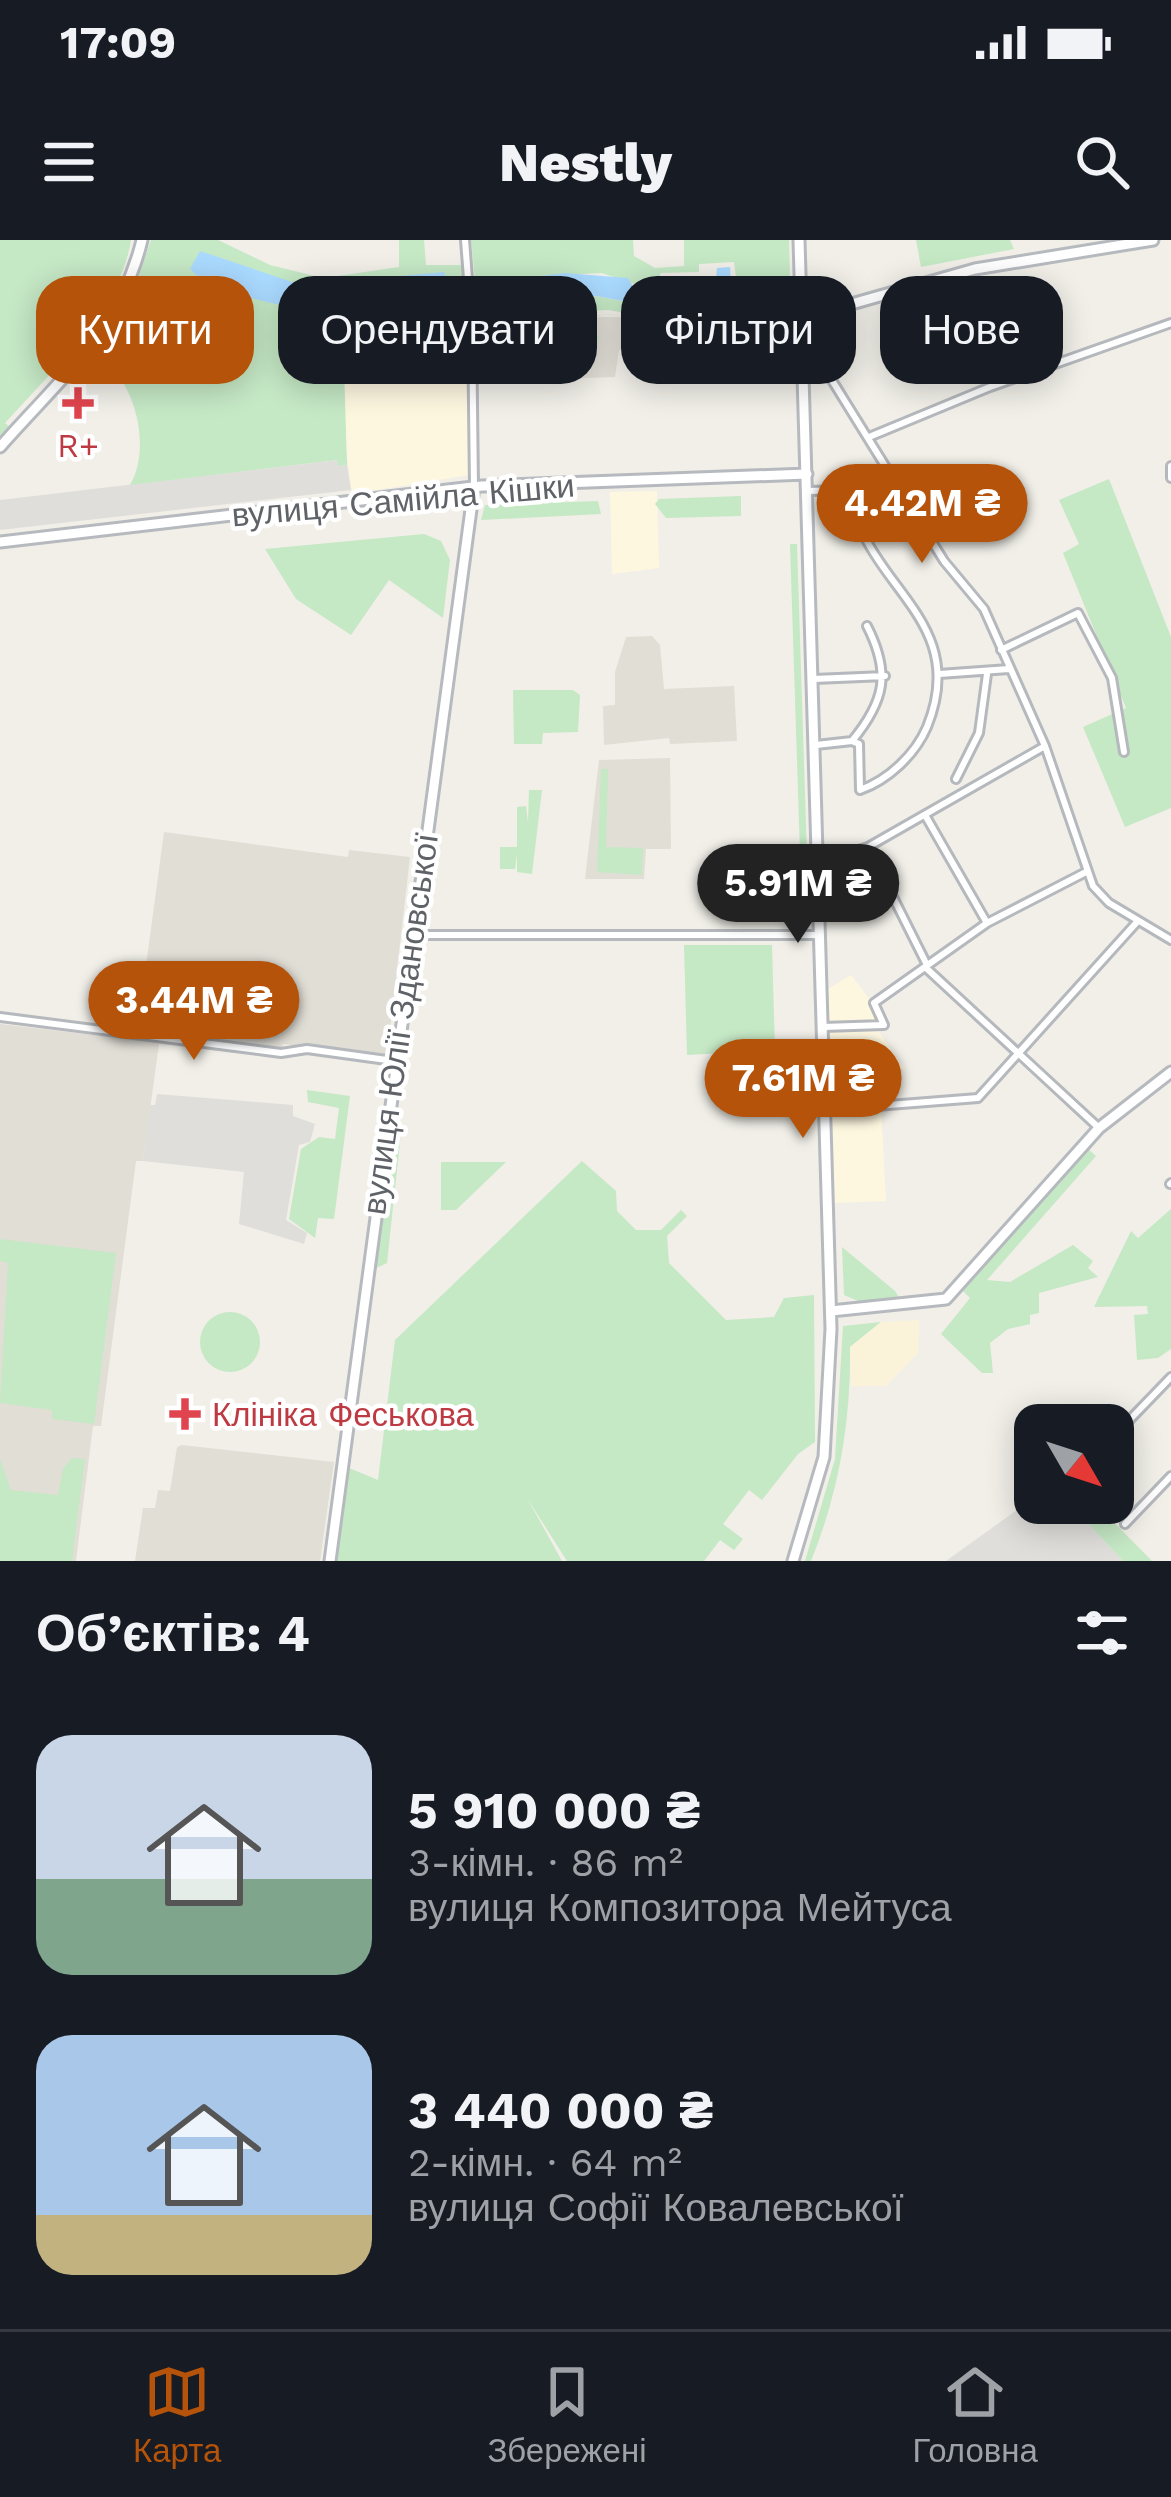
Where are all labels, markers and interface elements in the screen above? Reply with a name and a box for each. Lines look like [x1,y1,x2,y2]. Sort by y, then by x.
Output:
text: 17:09 [60,16,176,69]
icon: menu [36,129,102,195]
icon: search [1069,129,1135,195]
text: Nestly [499,131,672,194]
chip: Купити [36,276,254,384]
chip: Орендувати [278,276,597,384]
chip: Фільтри [621,276,856,384]
chip: Нове [880,276,1063,384]
marker: R+ [62,387,94,419]
place label: R+ [57,426,99,465]
pin: 4.42M ₴ [811,464,1033,566]
street label: вулиця Самійла Кішки [230,466,576,534]
text: 4.42M ₴ [844,480,1000,525]
street label: вулиця Юлії Здановської [354,831,446,1217]
pin: 5.91M ₴ [687,844,909,946]
text: 5.91M ₴ [724,860,872,905]
pin: 3.44M ₴ [83,961,305,1063]
text: 3.44M ₴ [115,977,273,1022]
pin: 7.61M ₴ [692,1039,914,1141]
text: 7.61M ₴ [732,1055,874,1100]
place label: Клініка Феськова [212,1395,475,1434]
marker: Клініка Феськова [169,1398,201,1430]
north arrow [1014,1404,1134,1524]
map controls [1014,1404,1134,1524]
icon: filters [1069,1600,1135,1666]
text: Об’єктів: 4 [36,1604,310,1663]
text: 5 910 000 ₴ [408,1781,700,1840]
icon: home [132,1783,276,1927]
text: 3-кімн. · 86 m² [408,1840,683,1885]
text: вулиця Композитора Мейтуса [408,1885,952,1930]
text: 3 440 000 ₴ [408,2081,713,2140]
icon: home [132,2083,276,2227]
text: 2-кімн. · 64 m² [408,2140,682,2185]
text: вулиця Софії Ковалевської [408,2185,904,2230]
tab: Карта [133,2359,221,2470]
tab: Збережені [487,2359,647,2470]
tab: Головна [913,2359,1038,2470]

